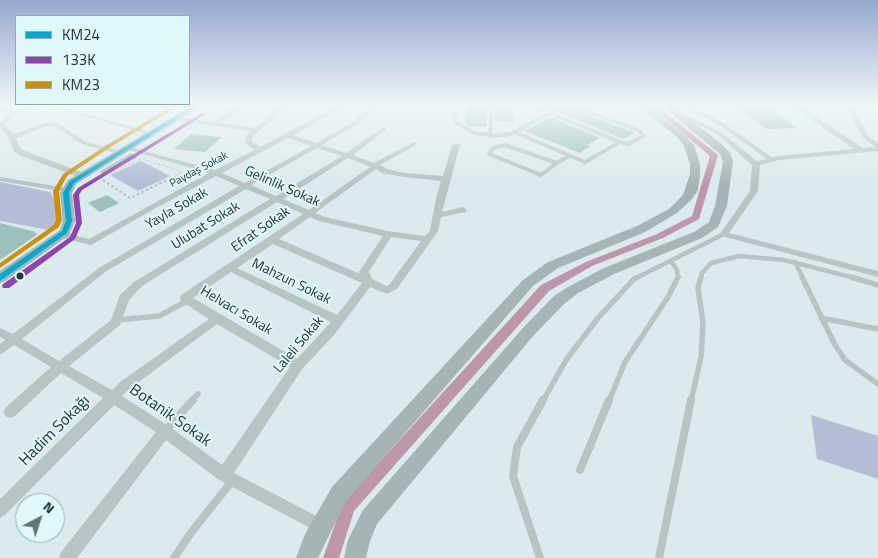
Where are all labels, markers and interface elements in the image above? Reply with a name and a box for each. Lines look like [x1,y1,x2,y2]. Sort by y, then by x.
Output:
legend [15,15,190,105]
text: KM24 [62,23,100,46]
text: 133K [62,48,96,71]
text: KM23 [62,73,100,96]
street label: Paydaş Sokak [168,149,230,191]
street label: Gelinlik Sokak [242,163,322,211]
street label: Yayla Sokak [143,184,211,234]
street label: Ulubat Sokak [169,198,243,254]
street label: Efrat Sokak [229,204,293,256]
street label: Mahzun Sokak [249,256,333,308]
unlabelled marker [15,271,25,281]
street label: Helvacı Sokak [197,283,275,339]
street label: Laleli Sokak [270,313,328,377]
street label: Botanik Sokak [125,381,215,451]
street label: Hadim Sokağı [16,392,94,470]
north arrow [15,493,65,543]
text: N [39,496,60,518]

